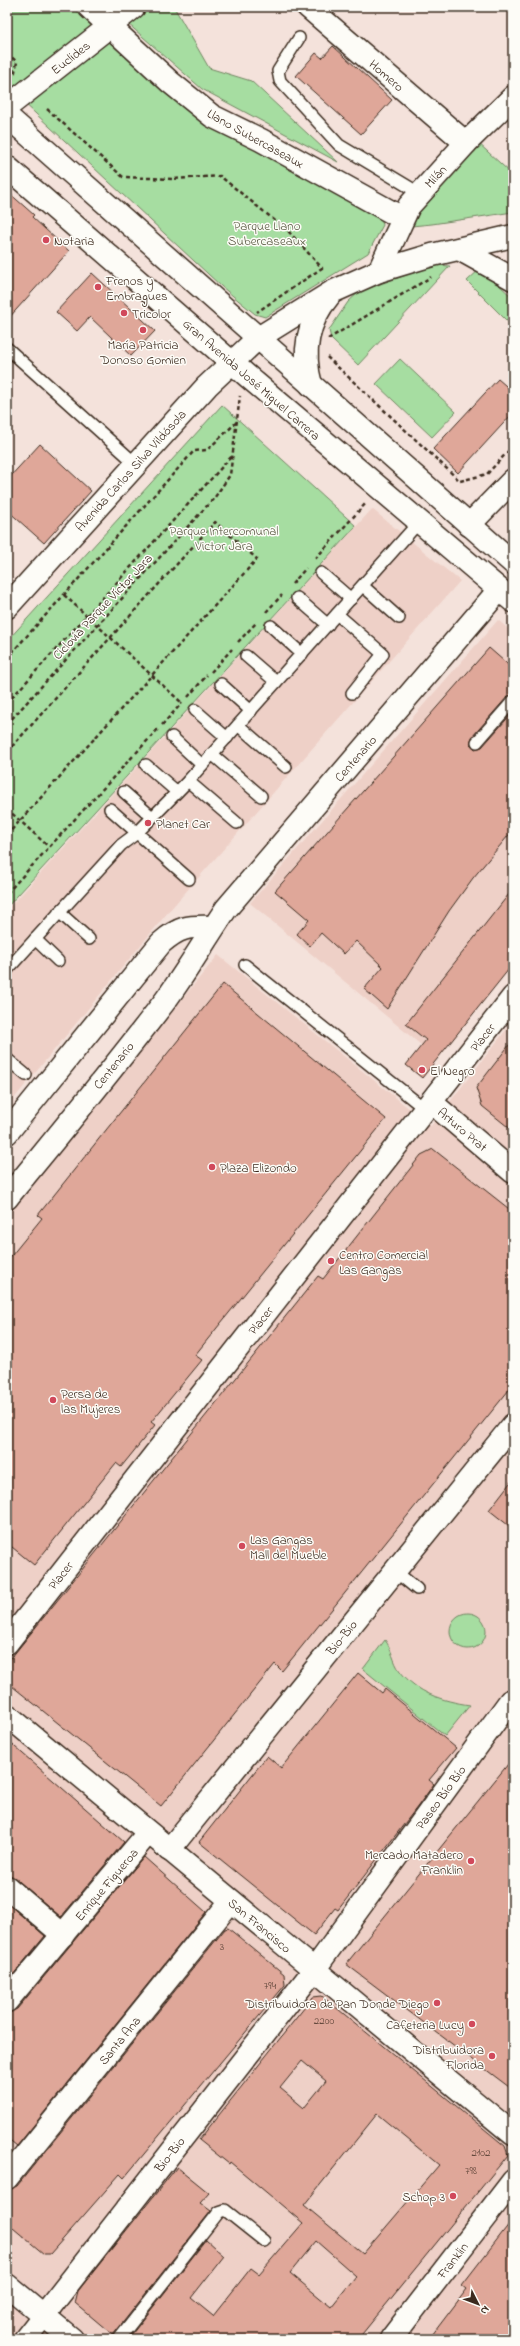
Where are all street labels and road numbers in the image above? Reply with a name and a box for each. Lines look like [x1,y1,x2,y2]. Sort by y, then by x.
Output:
street label: Euclides [47,37,95,80]
street label: Homero [364,56,408,97]
street label: Llano Subercaseaux [203,105,307,174]
street label: Milán [420,161,452,193]
street label: Gran Avenida José Miguel Carrera [177,315,324,446]
street label: Avenida Carlos Silva Vildósola [71,406,191,536]
street label: Ciclovía Parque Víctor Jara [49,550,158,664]
street label: Centenario [331,731,382,786]
street label: Placer [466,1019,501,1056]
street label: Centenario [89,1038,139,1094]
street label: Arturo Prat [433,1104,492,1157]
street label: Placer [244,1302,279,1339]
street label: Placer [44,1557,79,1594]
street label: Bio-Bio [321,1616,362,1660]
street label: Paseo Bío Bío [411,1762,471,1834]
street label: Enrique Figueroa [71,1844,144,1926]
street label: San Francisco [223,1894,295,1958]
street label: Santa Ana [95,2012,146,2069]
street label: Bio-Bio [150,2133,190,2178]
street label: Franklin [432,2239,473,2284]

